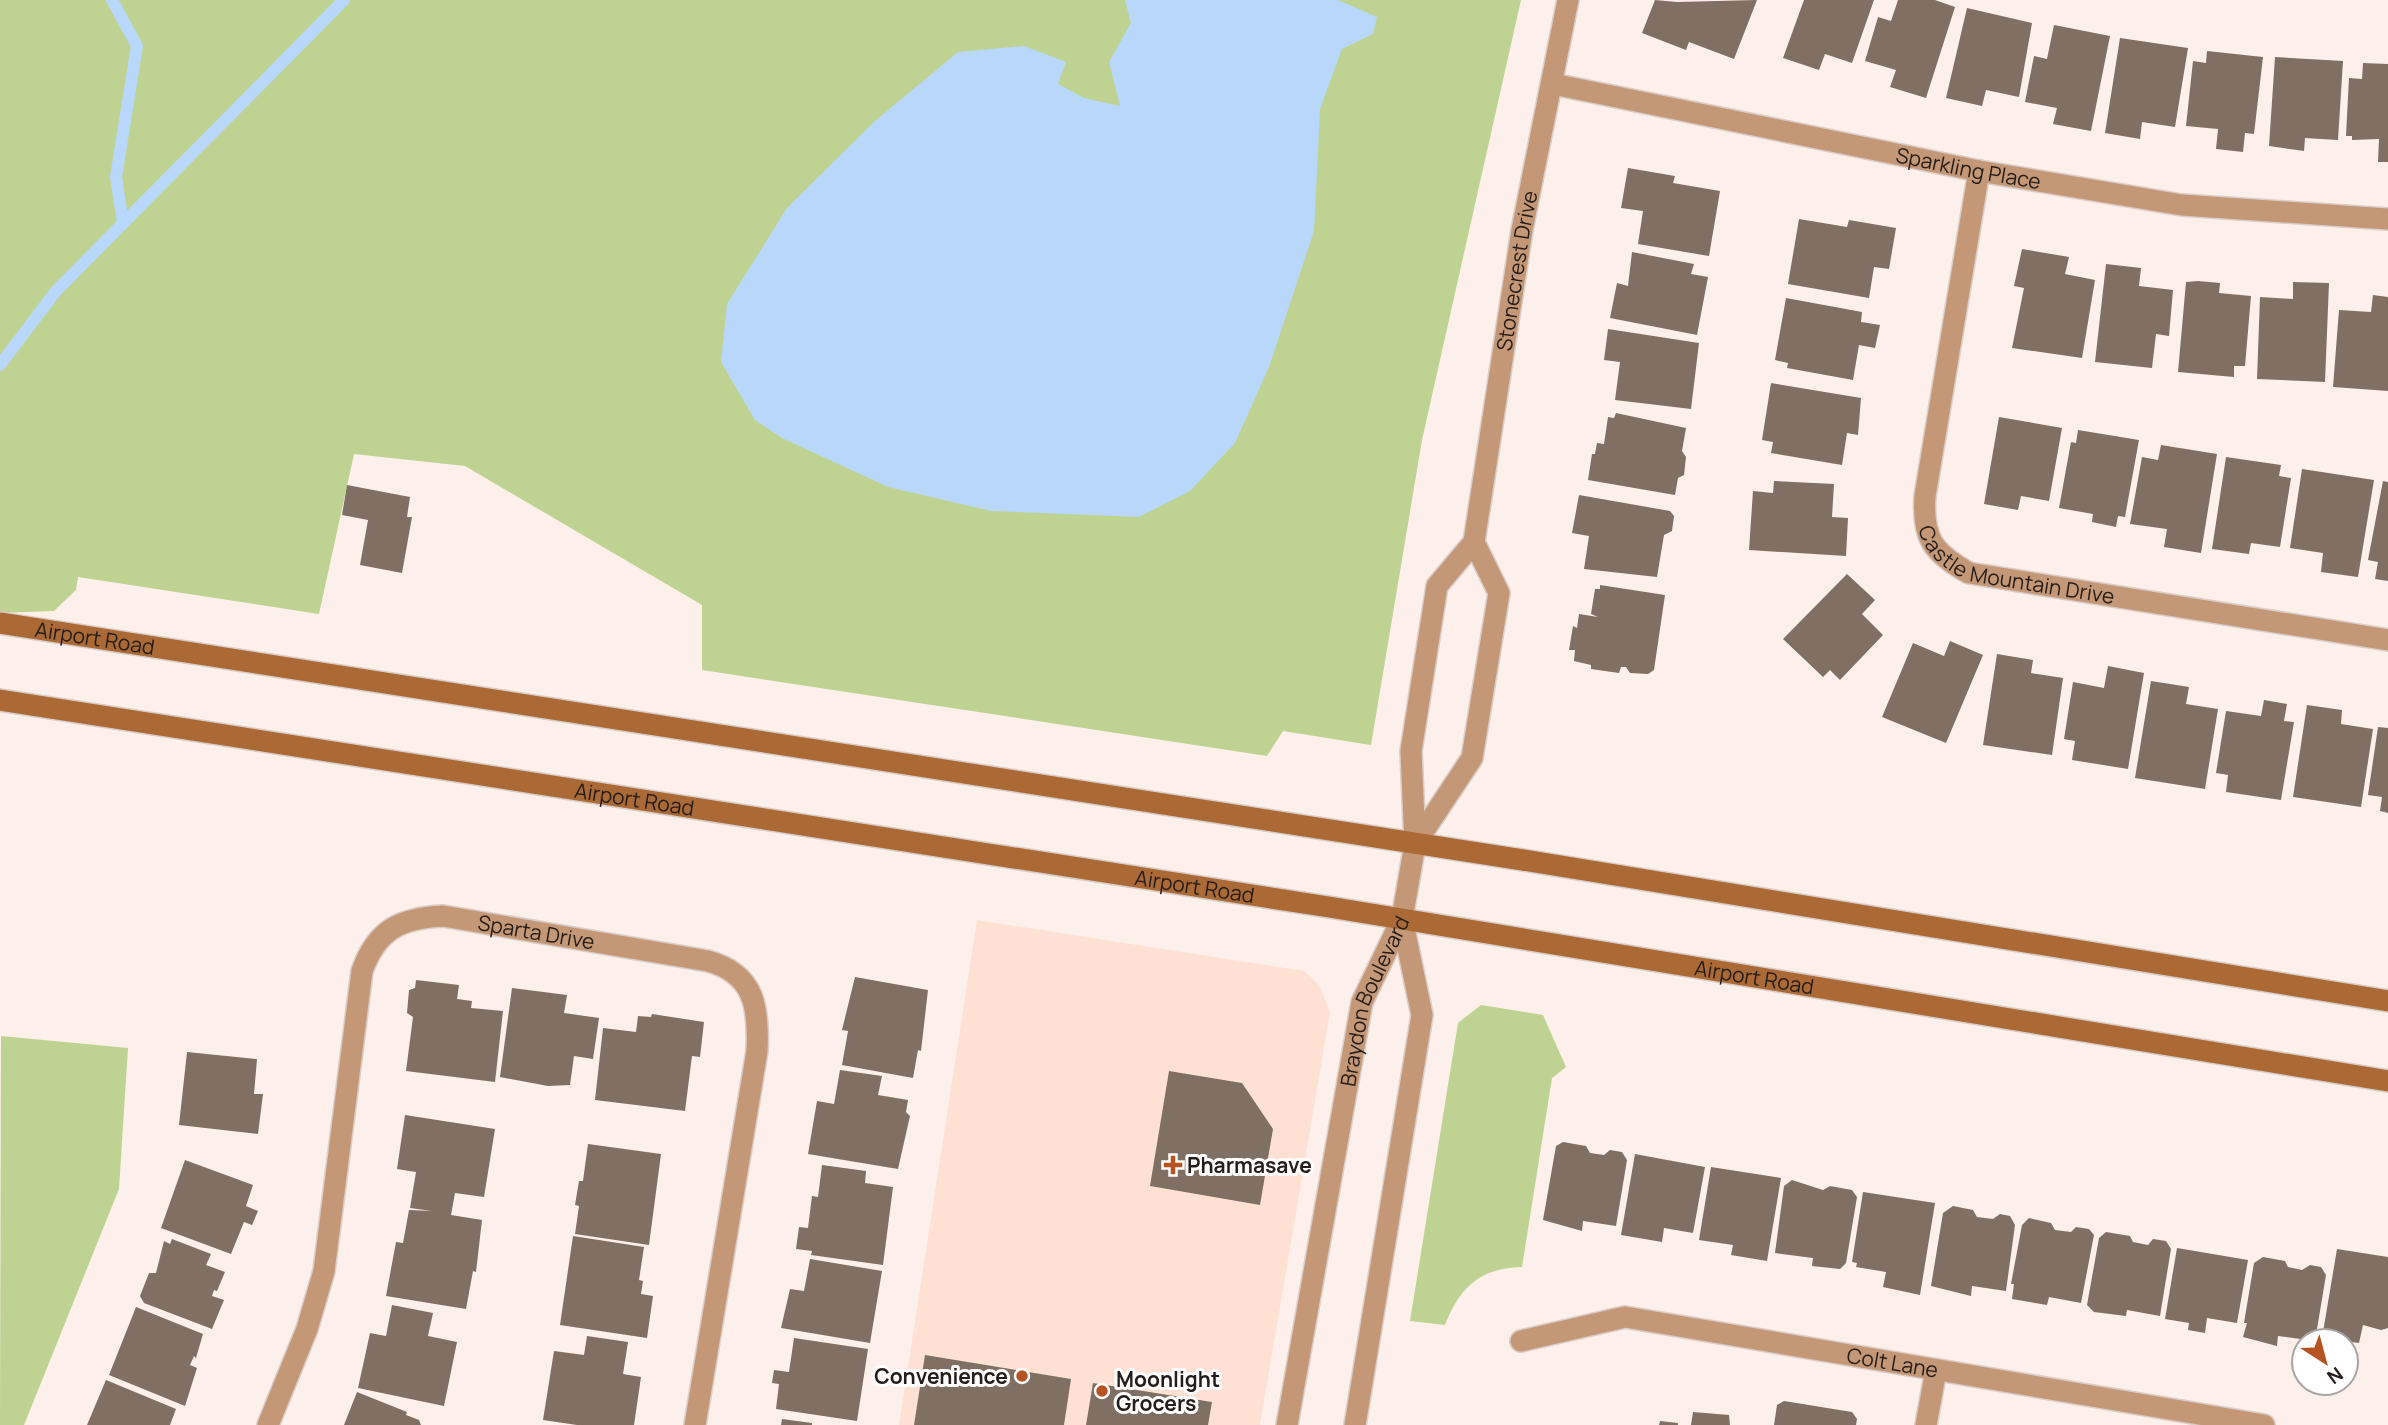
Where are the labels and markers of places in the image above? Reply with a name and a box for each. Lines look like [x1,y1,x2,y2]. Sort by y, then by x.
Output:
place label: Pharmasave [1187,1151,1312,1179]
marker: Pharmasave [1165,1157,1181,1173]
place label: Convenience [874,1362,1008,1390]
place label: Moonlight Grocers [1116,1365,1220,1417]
marker: Convenience [1014,1368,1030,1384]
marker: Moonlight Grocers [1094,1383,1110,1399]

